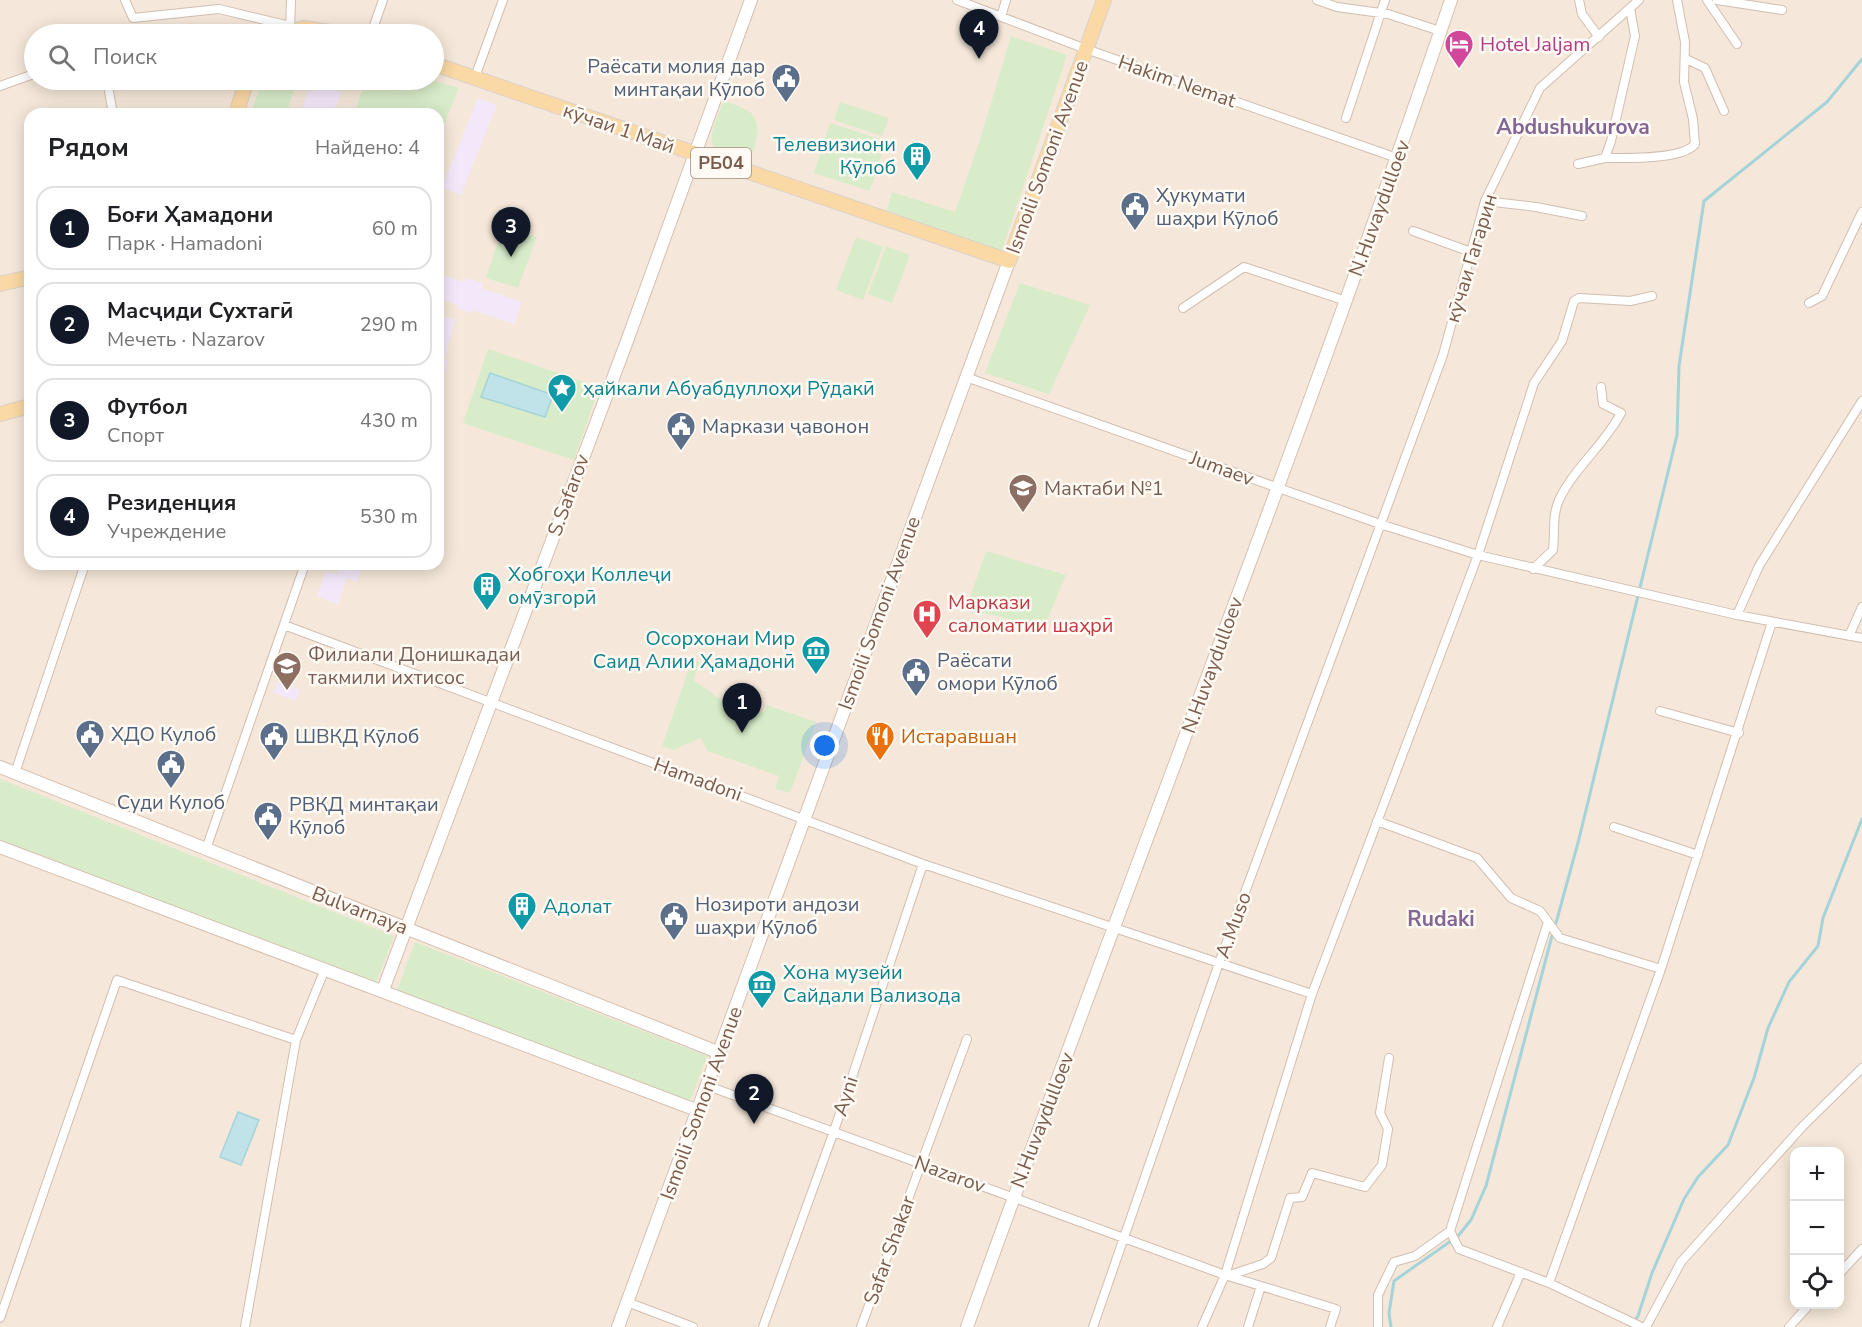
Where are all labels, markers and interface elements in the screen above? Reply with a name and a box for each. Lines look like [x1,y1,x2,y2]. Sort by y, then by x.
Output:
pin: 4 [960,10,998,59]
search box [24,24,444,90]
hotel icon: Hotel Jaljam [1443,28,1475,70]
place label: Hotel Jaljam [1480,31,1590,58]
icon: search [45,41,78,74]
text: Поиск [93,42,157,72]
street label: Hakim Nemat [1114,49,1240,115]
place label: Раёсати молия дар минтақаи Кӯлоб [587,53,765,103]
street label: Ismoili Somoni Avenue [1000,57,1095,258]
public building icon: Раёсати молия дар минтақаи Кӯлоб [770,62,802,104]
street label: кӯчаи 1 Май [559,97,678,160]
district label: Abdushukurova [1496,113,1650,141]
text: Рядом [48,130,129,165]
place label: Телевизиони Кӯлоб [773,131,896,181]
text: Найдено: 4 [315,134,420,161]
street label: N.Huvaydulloev [1342,136,1417,280]
building icon: Телевизиони Кӯлоб [901,140,933,182]
road number: РБ04 [691,148,751,178]
place label: Ҳукумати шаҳри Кӯлоб [1156,182,1279,232]
public building icon: Ҳукумати шаҳри Кӯлоб [1119,190,1151,232]
street label: кӯчаи Гагарин [1439,190,1504,326]
text: Боғи Ҳамадони [107,200,273,230]
pin: 3 [492,208,530,257]
text: 1 [64,215,76,242]
text: 60 m [372,215,418,242]
text: Парк · Hamadoni [107,230,262,257]
text: Масҷиди Сухтагӣ [107,296,293,326]
text: 2 [64,311,76,338]
text: 290 m [360,311,418,338]
text: Мечеть · Nazarov [107,326,265,353]
place icon: ҳайкали Абуабдуллоҳи Рӯдакӣ [546,372,578,414]
place label: ҳайкали Абуабдуллоҳи Рӯдакӣ [583,375,875,402]
text: Футбол [107,392,188,422]
text: 3 [64,407,76,434]
text: 430 m [360,407,418,434]
public building icon: Маркази ҷавонон [665,410,697,452]
place label: Маркази ҷавонон [702,413,869,440]
text: Спорт [107,422,164,449]
street label: Jumaev [1185,444,1258,493]
street label: S.Safarov [541,450,596,540]
school or university icon: Мактаби №1 [1007,472,1039,514]
place label: Мактаби №1 [1044,475,1164,502]
text: Резиденция [107,488,236,518]
text: 4 [64,503,76,530]
text: 530 m [360,503,418,530]
street label: Ismoili Somoni Avenue [832,513,927,714]
text: Учреждение [107,518,226,545]
place label: Хобгоҳи Коллеҷи омӯзгорӣ [508,561,672,611]
building icon: Хобгоҳи Коллеҷи омӯзгорӣ [471,570,503,612]
place label: Маркази саломатии шаҳрӣ [948,589,1113,639]
street label: N.Huvaydulloev [1175,593,1250,737]
hospital icon: Маркази саломатии шаҳрӣ [911,598,943,640]
place label: Осорхонаи Мир Саид Алии Ҳамадонӣ [593,625,795,675]
museum icon: Осорхонаи Мир Саид Алии Ҳамадонӣ [800,634,832,676]
place label: Филиали Донишкадаи такмили ихтисос [308,641,521,691]
place label: Раёсати омори Кӯлоб [937,647,1058,697]
school or university icon: Филиали Донишкадаи такмили ихтисос [271,650,303,692]
public building icon: Раёсати омори Кӯлоб [900,656,932,698]
pin: 1 [722,684,762,733]
public building icon: ХДО Кулоб [74,718,106,760]
public building icon: ШВКД Кӯлоб [258,720,290,762]
restaurant icon: Истаравшан [864,720,896,762]
place label: ХДО Кулоб [111,721,216,748]
place label: ШВКД Кӯлоб [295,723,419,750]
place label: Истаравшан [901,723,1017,750]
your location [810,731,839,760]
public building icon: Суди Кулоб [155,748,187,790]
street label: Hamadoni [650,751,746,808]
place label: Суди Кулоб [117,789,225,816]
place label: РВКД минтақаи Кӯлоб [289,791,439,841]
public building icon: РВКД минтақаи Кӯлоб [252,800,284,842]
street label: Bulvarnaya [308,880,412,941]
street label: A.Muso [1209,888,1258,962]
building icon: Адолат [506,890,538,932]
place label: Нозироти андози шаҳри Кӯлоб [695,891,859,941]
place label: Адолат [543,893,612,920]
public building icon: Нозироти андози шаҳри Кӯлоб [658,900,690,942]
district label: Rudaki [1407,905,1475,933]
place label: Хона музейи Сайдали Вализода [783,959,961,1009]
museum icon: Хона музейи Сайдали Вализода [746,968,778,1010]
street label: Ismoili Somoni Avenue [654,1003,749,1204]
street label: N.Huvaydulloev [1004,1048,1081,1192]
street label: Ayni [826,1073,865,1120]
pin: 2 [734,1074,774,1124]
map controls [1790,1147,1844,1309]
button: + [1790,1147,1844,1201]
street label: Nazarov [911,1149,990,1200]
street label: Safar Shakar [857,1192,922,1308]
button: − [1790,1201,1844,1255]
button: locate [1790,1255,1844,1309]

